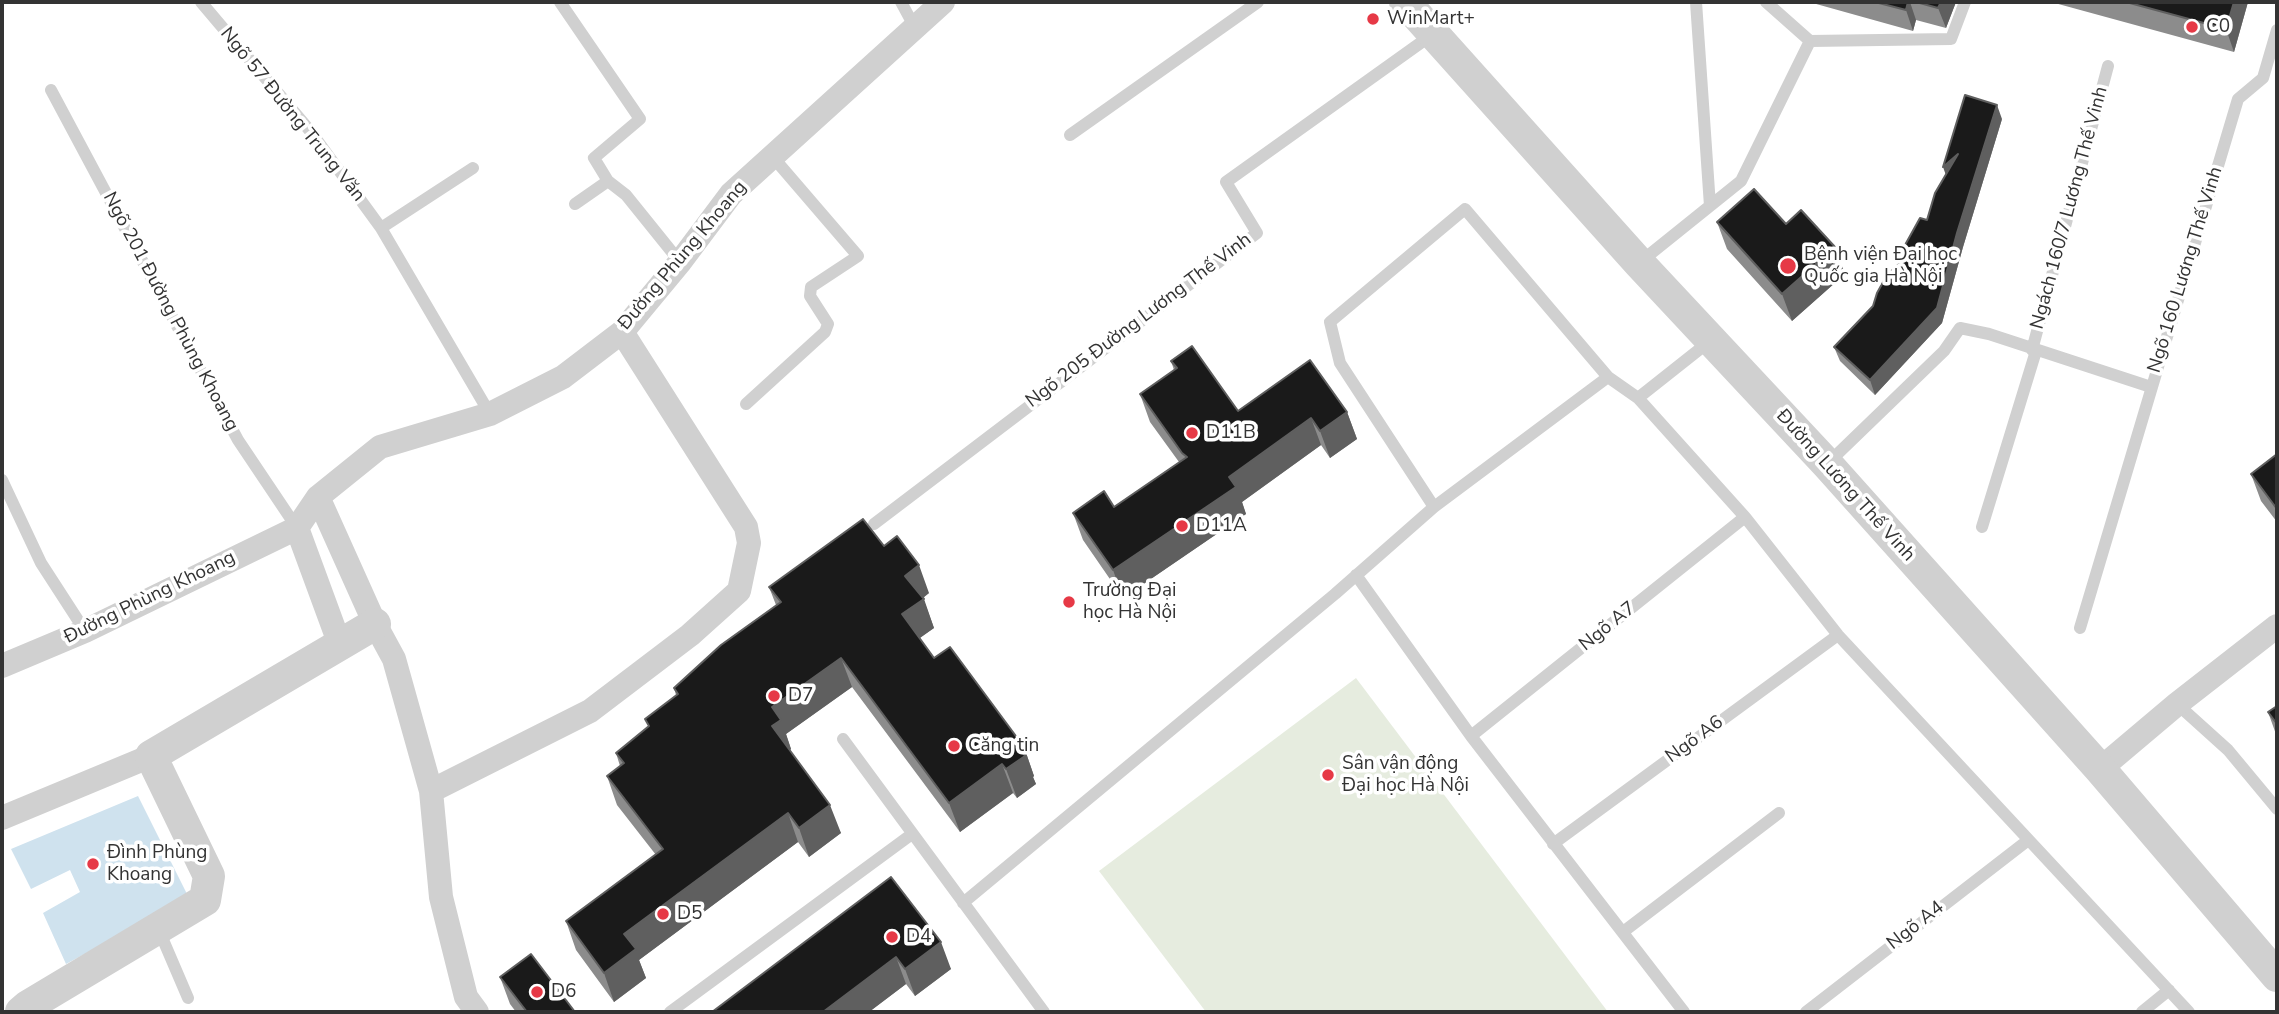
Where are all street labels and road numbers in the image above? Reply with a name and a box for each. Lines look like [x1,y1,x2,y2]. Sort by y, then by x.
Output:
street label: Ngõ 57 Đường Trung Văn [215,23,369,207]
street label: Ngách 160/7 Lương Thế Vinh [2027,84,2113,332]
street label: Ngõ 160 Lương Thế Vinh [2144,164,2228,376]
street label: Đường Phùng Khoang [614,177,752,335]
street label: Ngõ 201 Đường Phùng Khoang [97,189,243,435]
street label: Ngõ 205 Đường Lương Thế Vinh [1022,229,1256,413]
street label: Đường Lương Thế Vinh [1771,405,1919,567]
street label: Đường Phùng Khoang [61,547,239,649]
street label: Ngõ A7 [1575,597,1641,657]
street label: Ngõ A6 [1662,711,1728,769]
street label: Ngõ A4 [1883,897,1949,955]

